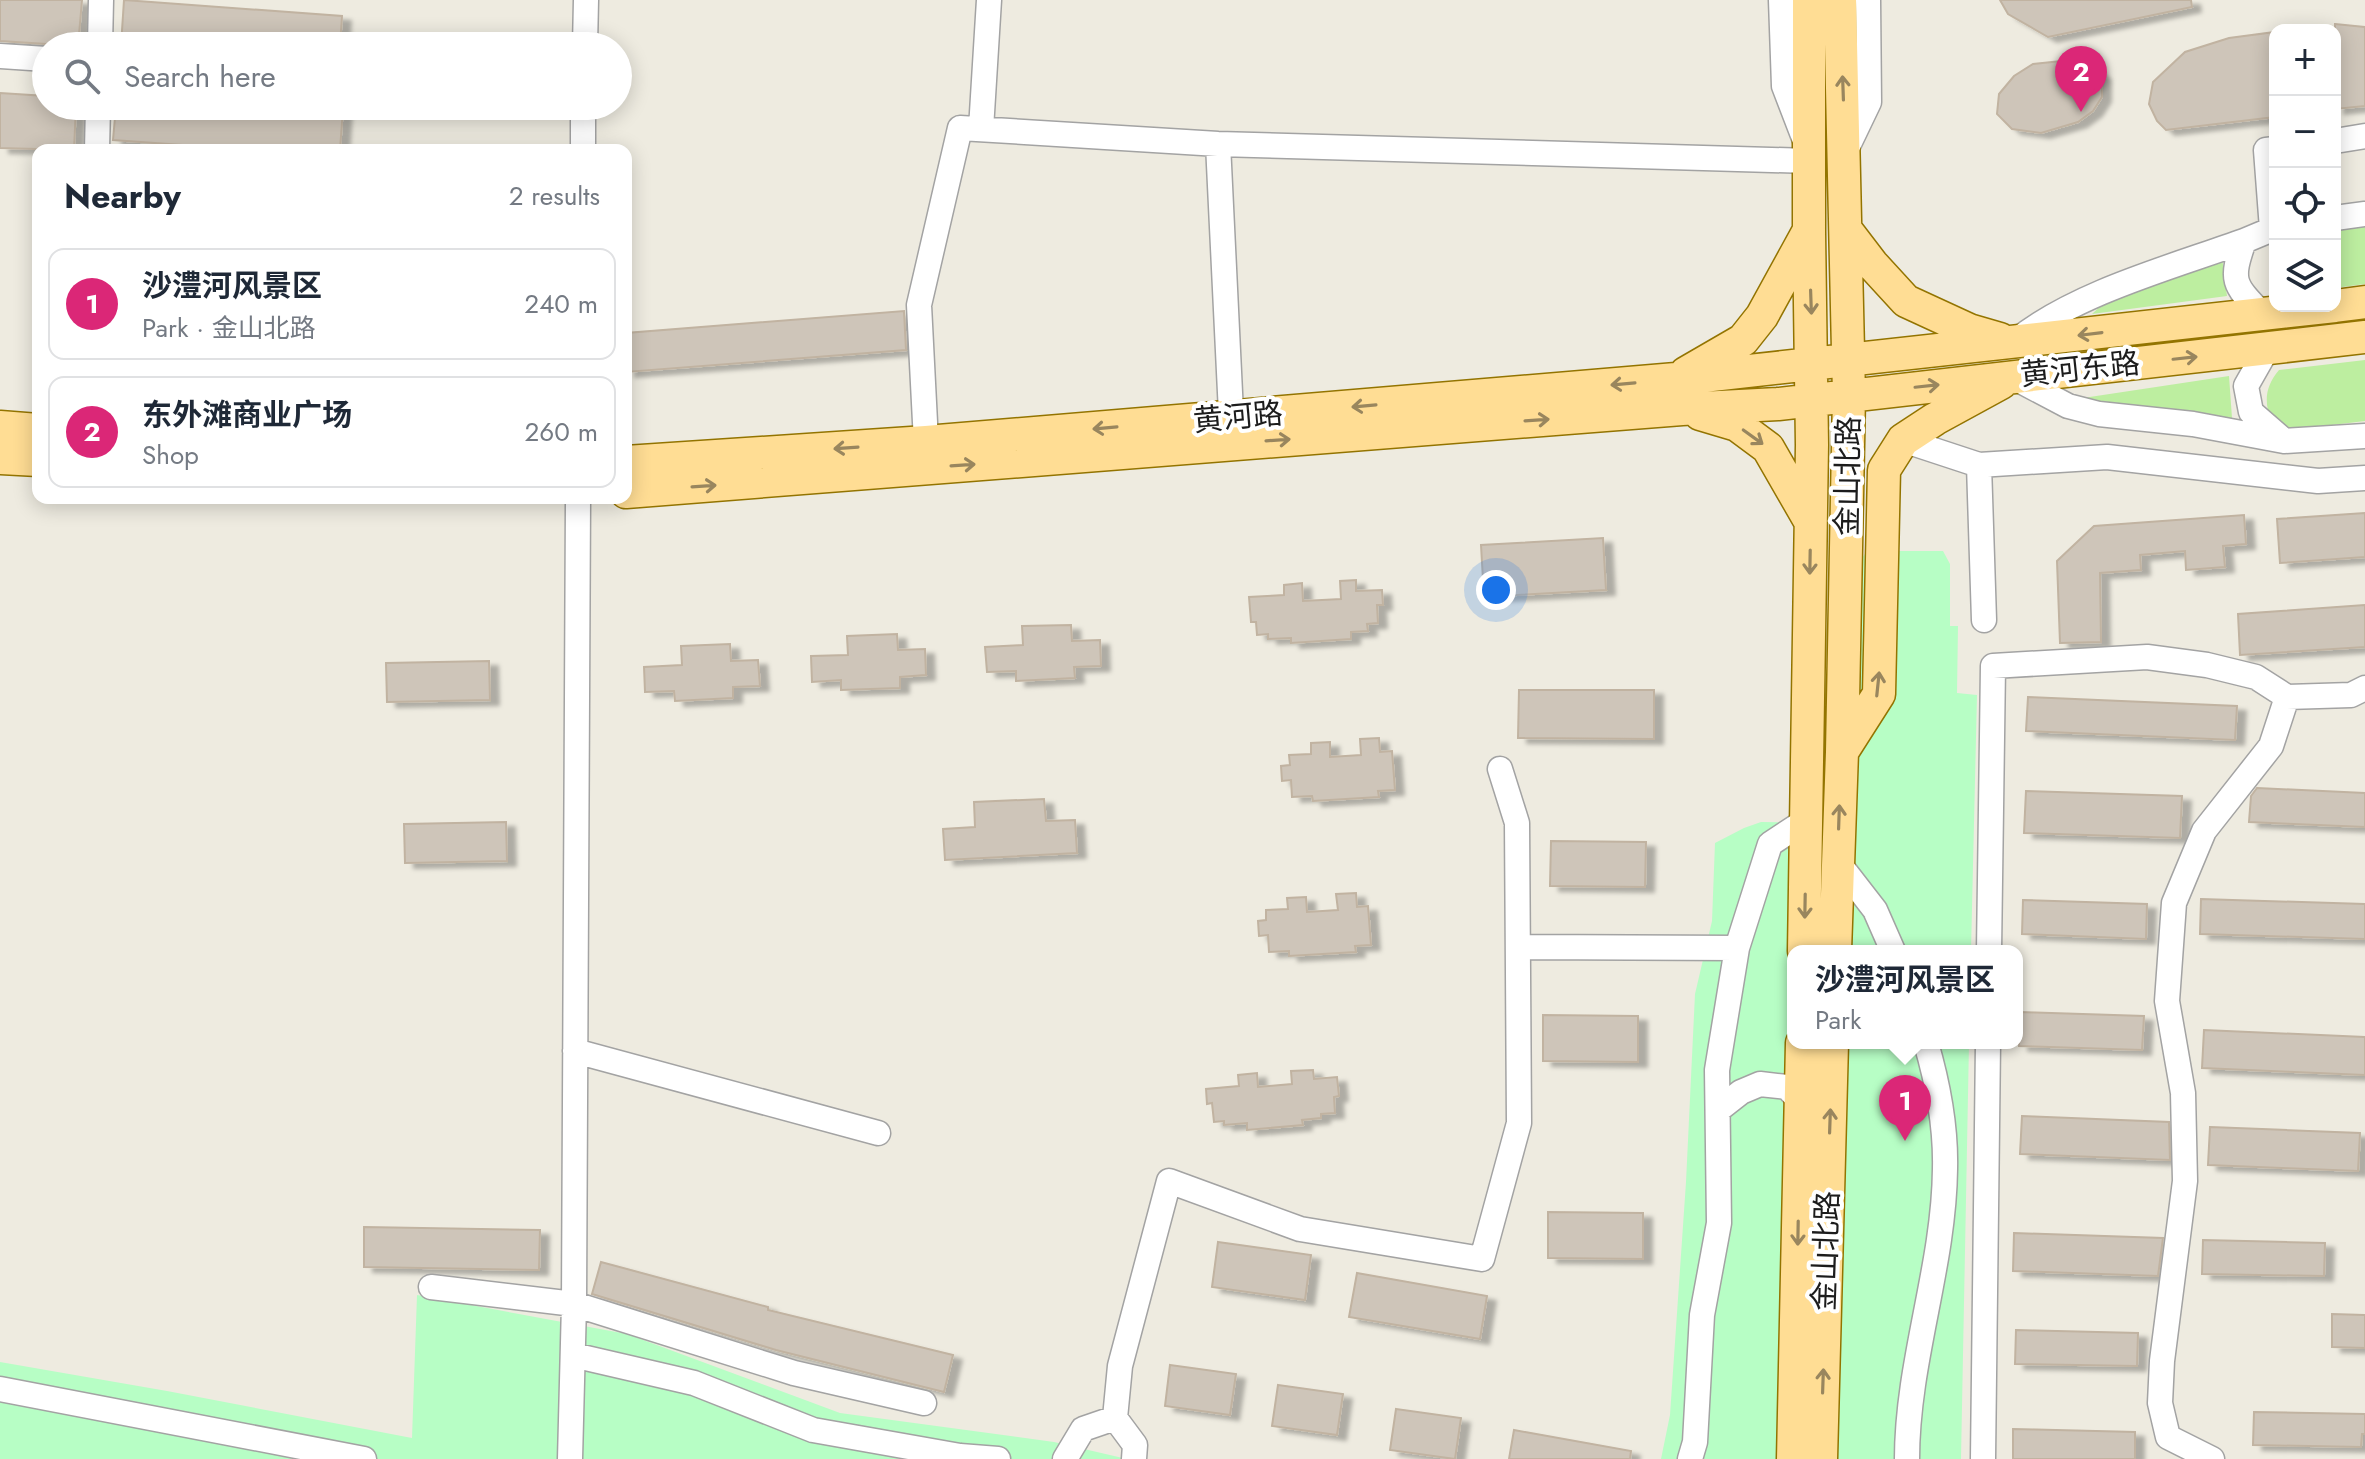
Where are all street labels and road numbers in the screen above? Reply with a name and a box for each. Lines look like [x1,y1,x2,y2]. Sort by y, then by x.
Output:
street label: 黄河东路 [2018,341,2142,396]
street label: 黄河路 [1191,391,1285,442]
street label: 金山北路 [1825,416,1870,536]
street label: 金山北路 [1802,1190,1849,1312]

